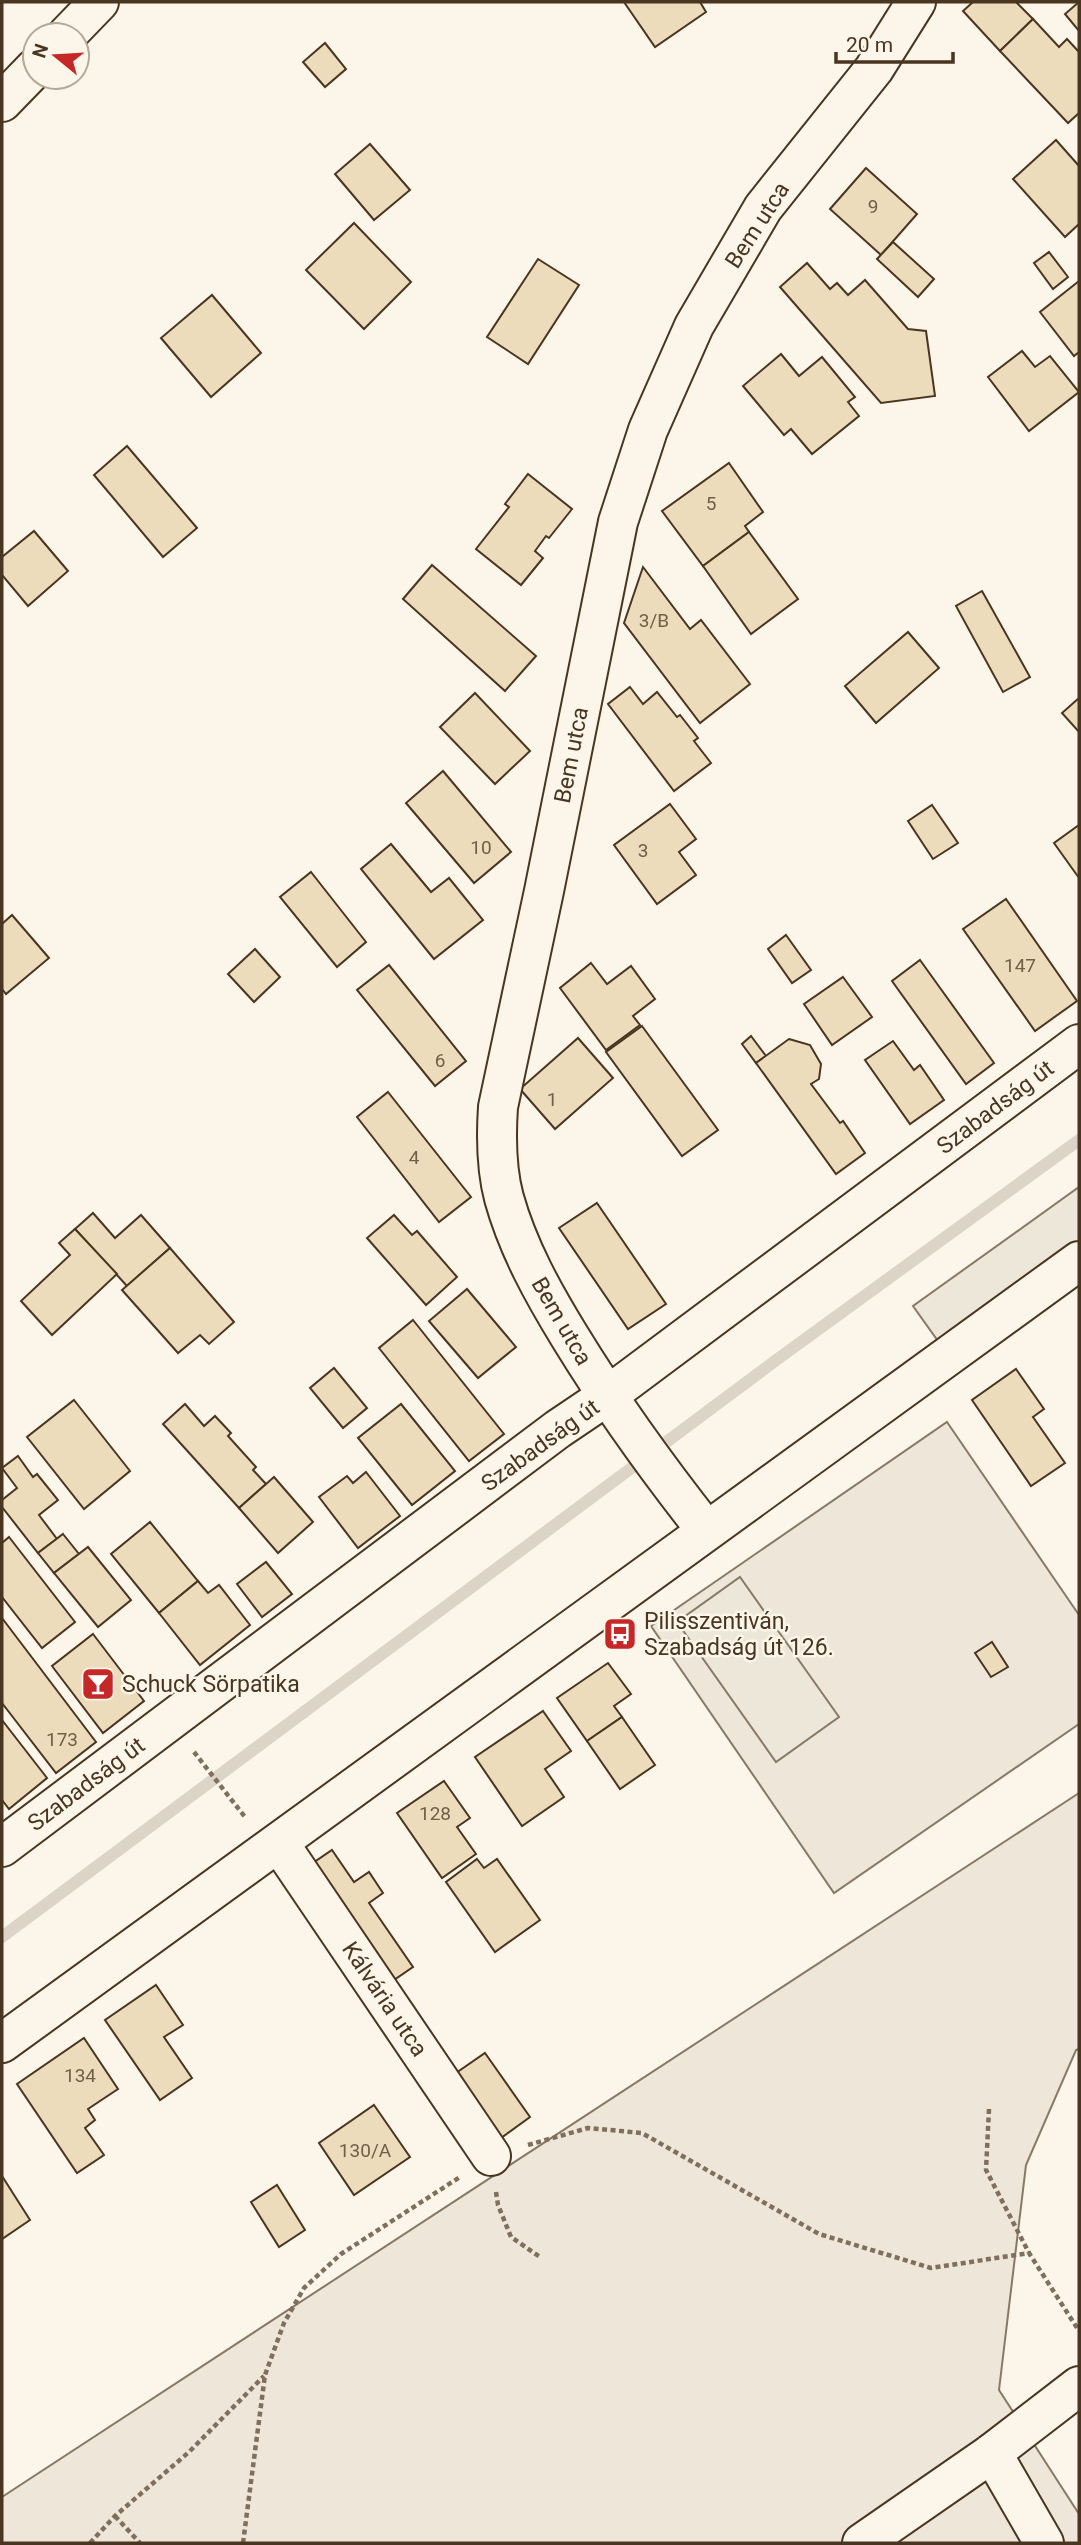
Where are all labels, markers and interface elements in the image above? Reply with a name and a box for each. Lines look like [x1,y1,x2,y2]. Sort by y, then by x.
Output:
north arrow [21,21,91,91]
scale bar [836,21,953,65]
text: 20 m [846,33,893,57]
text: N [27,41,53,61]
street label: Bem utca [720,177,795,273]
house number: 9 [868,195,878,218]
house number: 5 [706,492,716,515]
house number: 3/B [639,609,669,632]
street label: Bem utca [549,705,594,805]
house number: 10 [470,836,492,859]
house number: 3 [638,839,648,862]
house number: 147 [1004,954,1036,977]
house number: 6 [435,1049,445,1072]
street label: Szabadság út [932,1055,1059,1160]
house number: 1 [547,1088,557,1111]
house number: 4 [409,1146,420,1169]
street label: Bem utca [526,1272,598,1370]
street label: Szabadság út [476,1394,605,1497]
place label: Pilisszentiván, Szabadság út 126. [644,1608,834,1661]
bus stop icon: Pilisszentiván, Szabadság út 126. [601,1615,639,1653]
bar icon: Schuck Sörpatika [79,1665,117,1703]
place label: Schuck Sörpatika [122,1671,300,1698]
house number: 173 [46,1728,78,1751]
street label: Szabadság út [23,1732,150,1837]
house number: 128 [419,1802,451,1825]
street label: Kálvária utca [336,1937,433,2062]
house number: 134 [64,2064,96,2087]
house number: 130/A [339,2139,392,2162]

